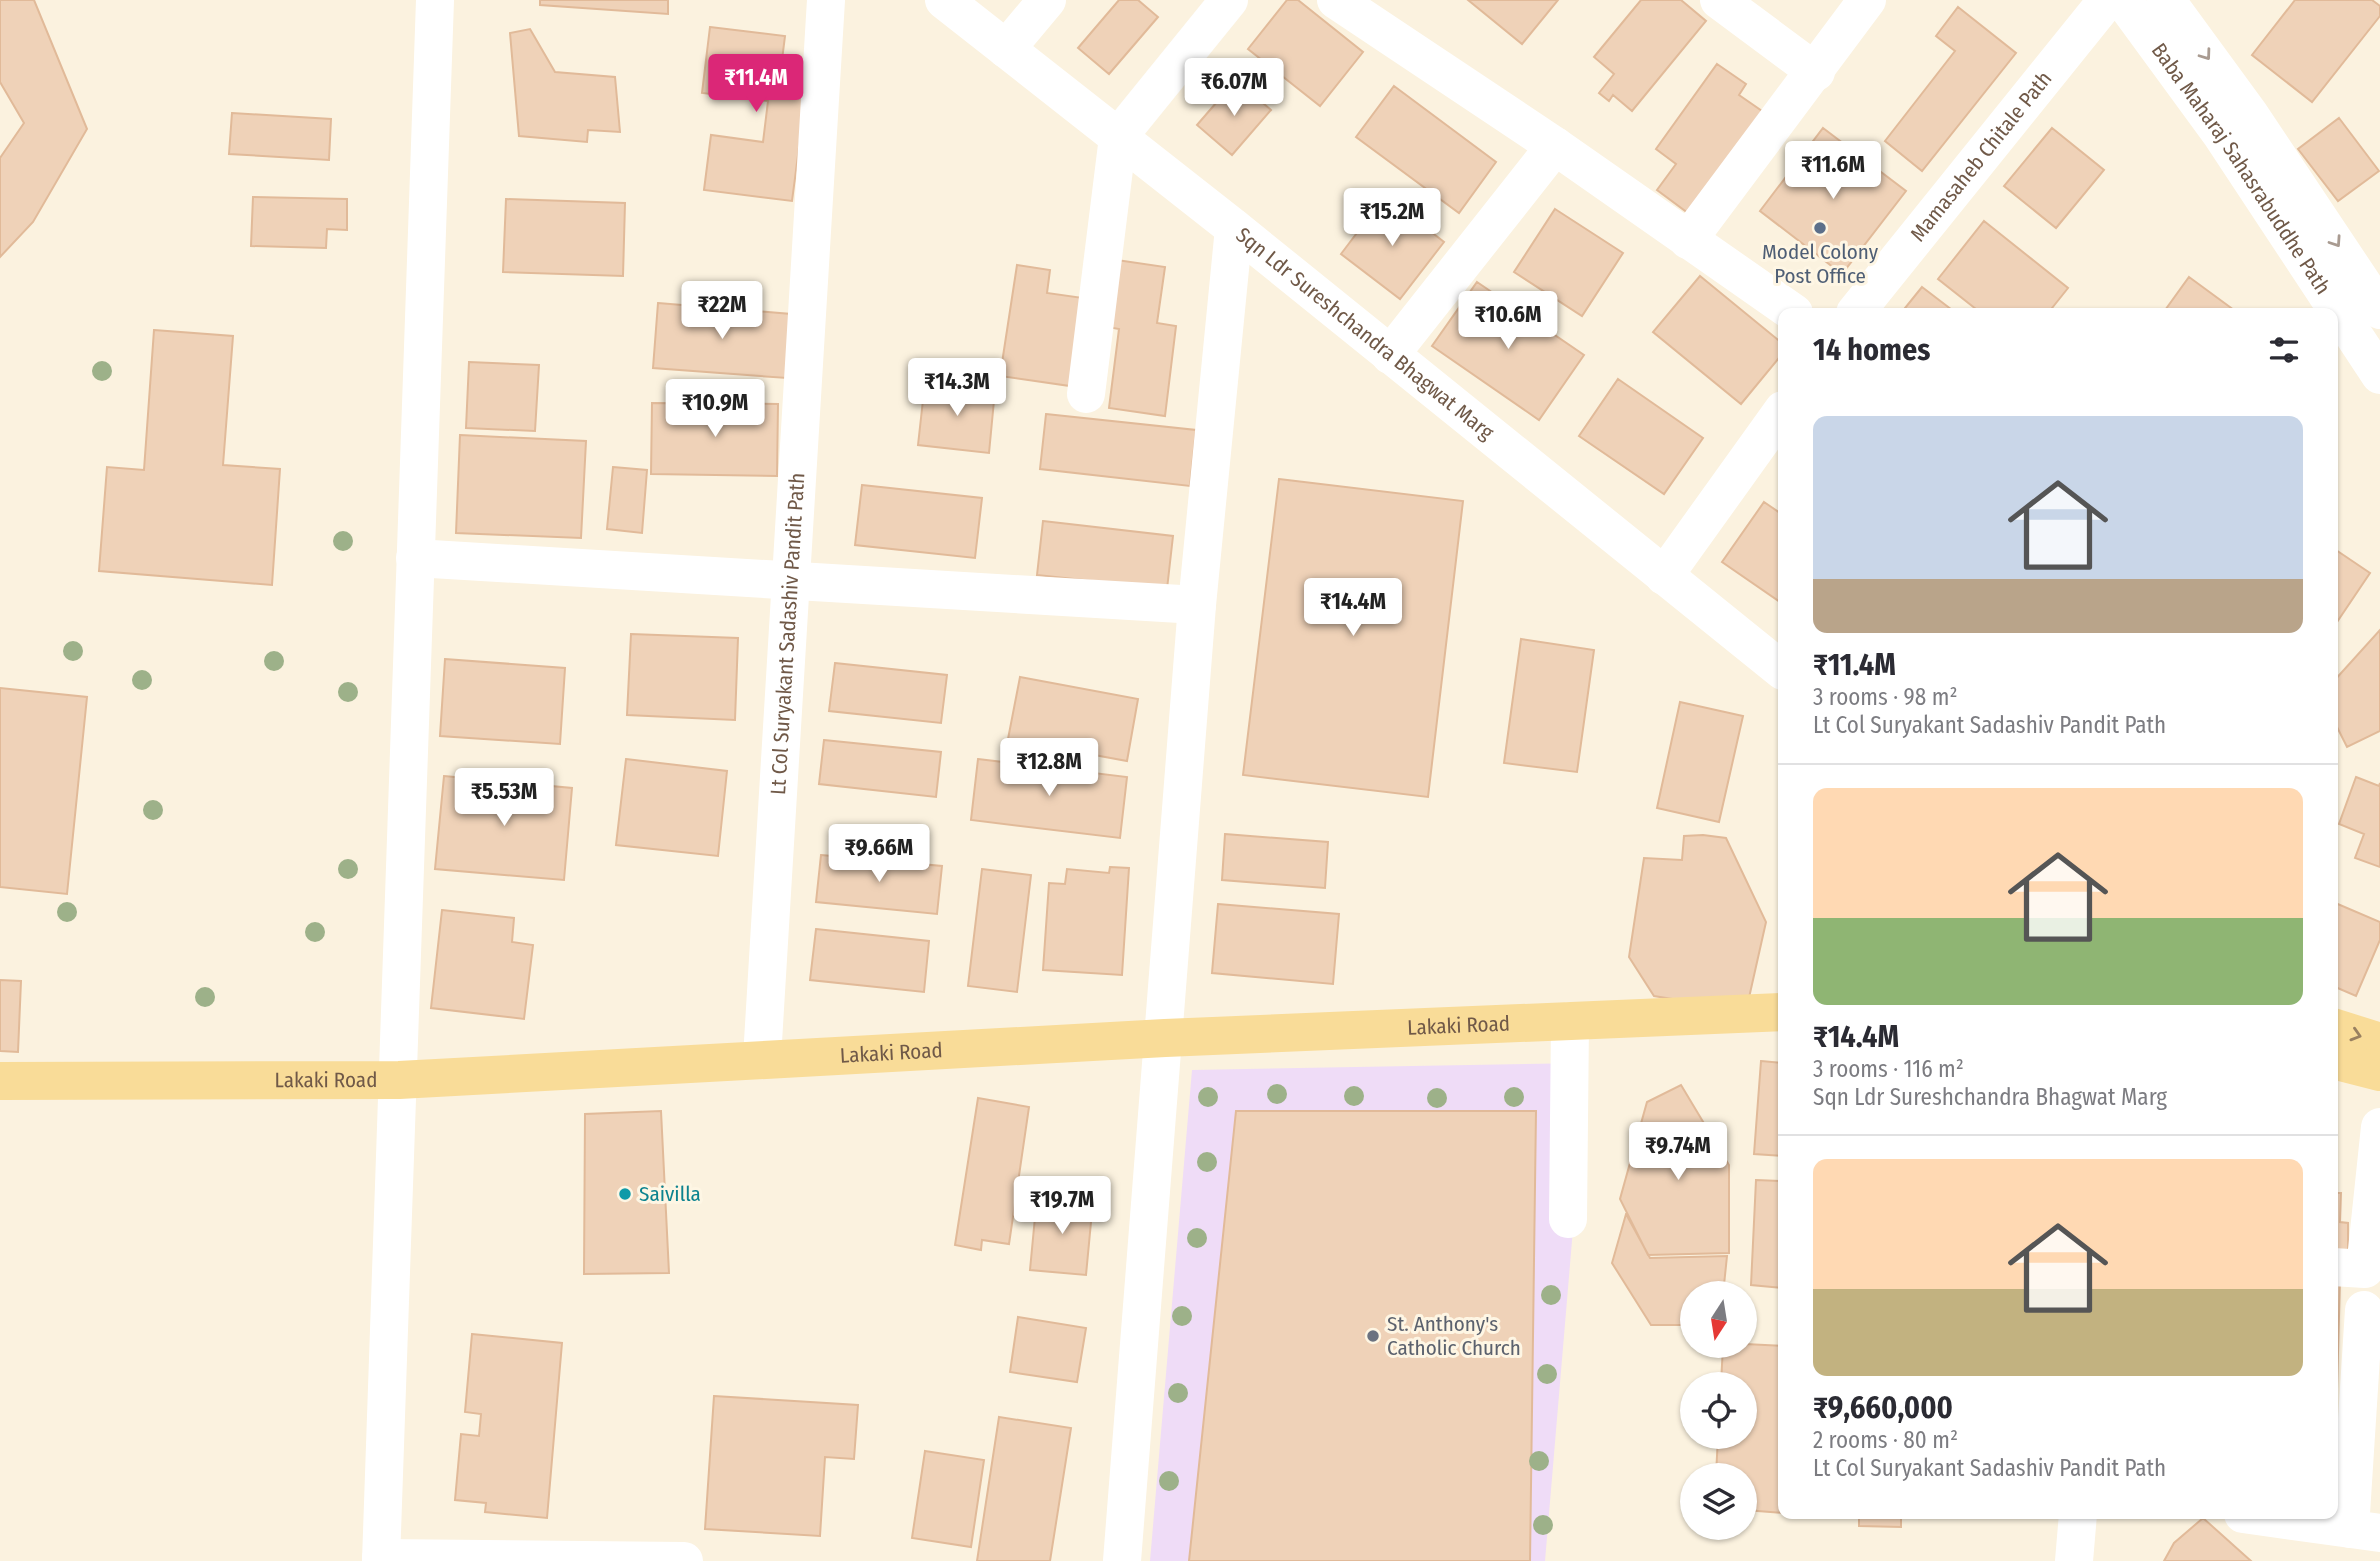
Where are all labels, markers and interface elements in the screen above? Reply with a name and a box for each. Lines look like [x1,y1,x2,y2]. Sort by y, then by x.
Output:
street label: Baba Maharaj Sahasrabuddhe Path [2146,38,2336,299]
one-way arrow [2198,47,2210,60]
pin: ₹11.4M [699,54,813,114]
pin: ₹6.07M [1177,58,1291,118]
text: ₹11.4M [724,63,788,91]
street label: Mamasaheb Chitale Path [1905,66,2057,247]
text: ₹6.07M [1201,67,1267,95]
pin: ₹11.6M [1776,142,1890,201]
text: ₹11.6M [1801,150,1865,178]
pin: ₹15.2M [1335,188,1449,248]
text: ₹15.2M [1360,197,1424,225]
marker: Model Colony Post Office [1812,220,1828,236]
street label: Sqn Ldr Sureshchandra Bhagwat Marg [1231,222,1499,445]
one-way arrow [2327,234,2340,247]
place label: Model Colony Post Office [1762,239,1879,289]
pin: ₹22M [681,282,763,341]
text: ₹22M [697,290,747,318]
pin: ₹10.6M [1451,292,1565,351]
text: ₹10.6M [1474,300,1542,328]
icon: filters [2265,331,2303,369]
text: 14 homes [1813,332,1930,368]
pin: ₹14.3M [900,358,1014,418]
text: ₹14.3M [924,367,990,395]
pin: ₹10.9M [658,380,772,439]
text: ₹10.9M [682,388,748,416]
icon: home [1995,462,2121,588]
street label: Lt Col Suryakant Sadashiv Pandit Path [765,472,810,796]
pin: ₹14.4M [1296,578,1410,638]
text: ₹14.4M [1320,587,1386,615]
text: ₹11.4M [1813,647,1896,683]
text: 3 rooms · 98 m² [1813,683,1958,711]
text: Lt Col Suryakant Sadashiv Pandit Path [1813,711,2166,739]
pin: ₹12.8M [992,738,1106,798]
text: ₹12.8M [1016,747,1082,775]
pin: ₹5.53M [447,768,561,828]
text: ₹5.53M [471,777,537,805]
pin: ₹9.66M [822,824,936,884]
text: ₹9.66M [845,833,913,861]
icon: home [1995,834,2121,960]
street label: Lakaki Road [1407,1010,1511,1041]
text: ₹14.4M [1813,1019,1899,1055]
one-way arrow [2350,1026,2362,1041]
street label: Lakaki Road [839,1037,943,1069]
text: 3 rooms · 116 m² [1813,1055,1964,1083]
street label: Lakaki Road [275,1067,377,1093]
text: Sqn Ldr Sureshchandra Bhagwat Marg [1813,1083,2167,1111]
pin: ₹9.74M [1621,1122,1735,1182]
text: ₹9.74M [1645,1131,1711,1159]
pin: ₹19.7M [1005,1176,1119,1236]
place label: Saivilla [639,1181,701,1207]
text: ₹19.7M [1030,1185,1094,1213]
marker: Saivilla [617,1186,633,1202]
icon: home [1995,1205,2121,1331]
north arrow [1680,1281,1757,1358]
map controls [1680,1281,1757,1540]
place label: St. Anthony's Catholic Church [1387,1311,1521,1361]
marker: St. Anthony's Catholic Church [1365,1328,1381,1344]
button: locate [1680,1372,1757,1449]
text: ₹9,660,000 [1813,1390,1953,1426]
text: 2 rooms · 80 m² [1813,1426,1958,1454]
text: Lt Col Suryakant Sadashiv Pandit Path [1813,1454,2166,1482]
button: layers [1680,1463,1757,1540]

